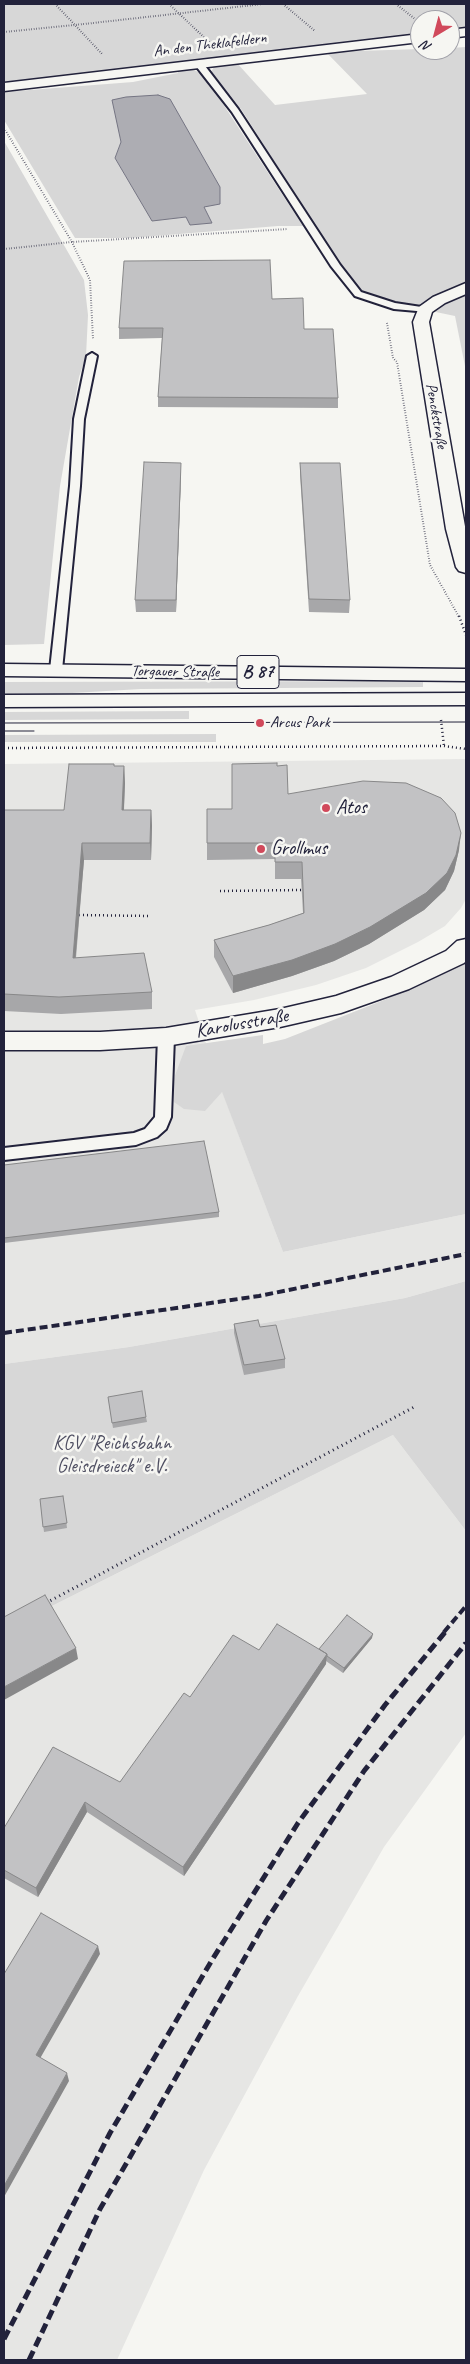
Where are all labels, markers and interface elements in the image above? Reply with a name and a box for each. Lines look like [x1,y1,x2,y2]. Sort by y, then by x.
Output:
north arrow [410,10,460,60]
street label: An den Theklafeldern [152,29,268,61]
text: N [418,37,435,56]
street label: Penckstraße [421,382,451,450]
road number: B 87 [237,656,279,689]
street label: Torgauer Straße [131,662,219,682]
place label: Arcus Park [270,713,330,733]
marker: Arcus Park [254,717,266,729]
place label: Atos [336,796,367,820]
marker: Atos [320,802,332,814]
place label: Grollmus [271,837,327,861]
marker: Grollmus [255,843,267,855]
street label: Karolusstraße [194,1004,290,1044]
park label: KGV "Reichsbahn Gleisdreieck" e.V. [53,1432,171,1479]

